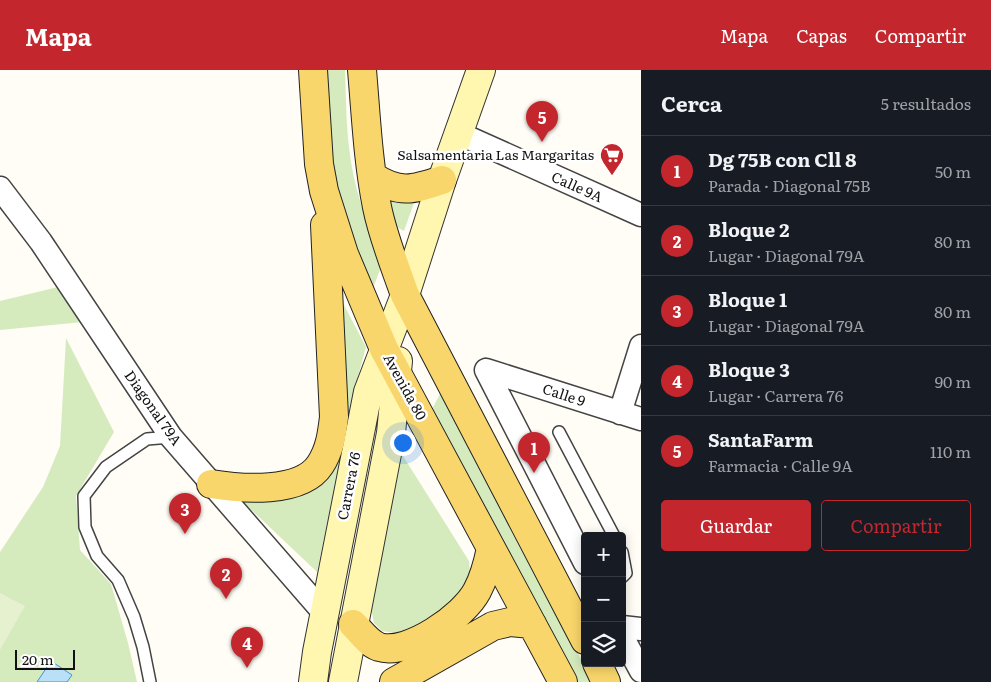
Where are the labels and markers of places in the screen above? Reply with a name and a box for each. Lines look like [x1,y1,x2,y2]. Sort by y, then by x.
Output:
pin: 5 [526,101,558,142]
supermarket icon: Salsamentaria Las Margaritas [599,142,625,176]
place label: Salsamentaria Las Margaritas [397,144,594,164]
pin: 1 [518,432,550,473]
pin: 3 [169,493,201,534]
pin: 2 [210,558,242,599]
pin: 4 [231,627,263,668]

